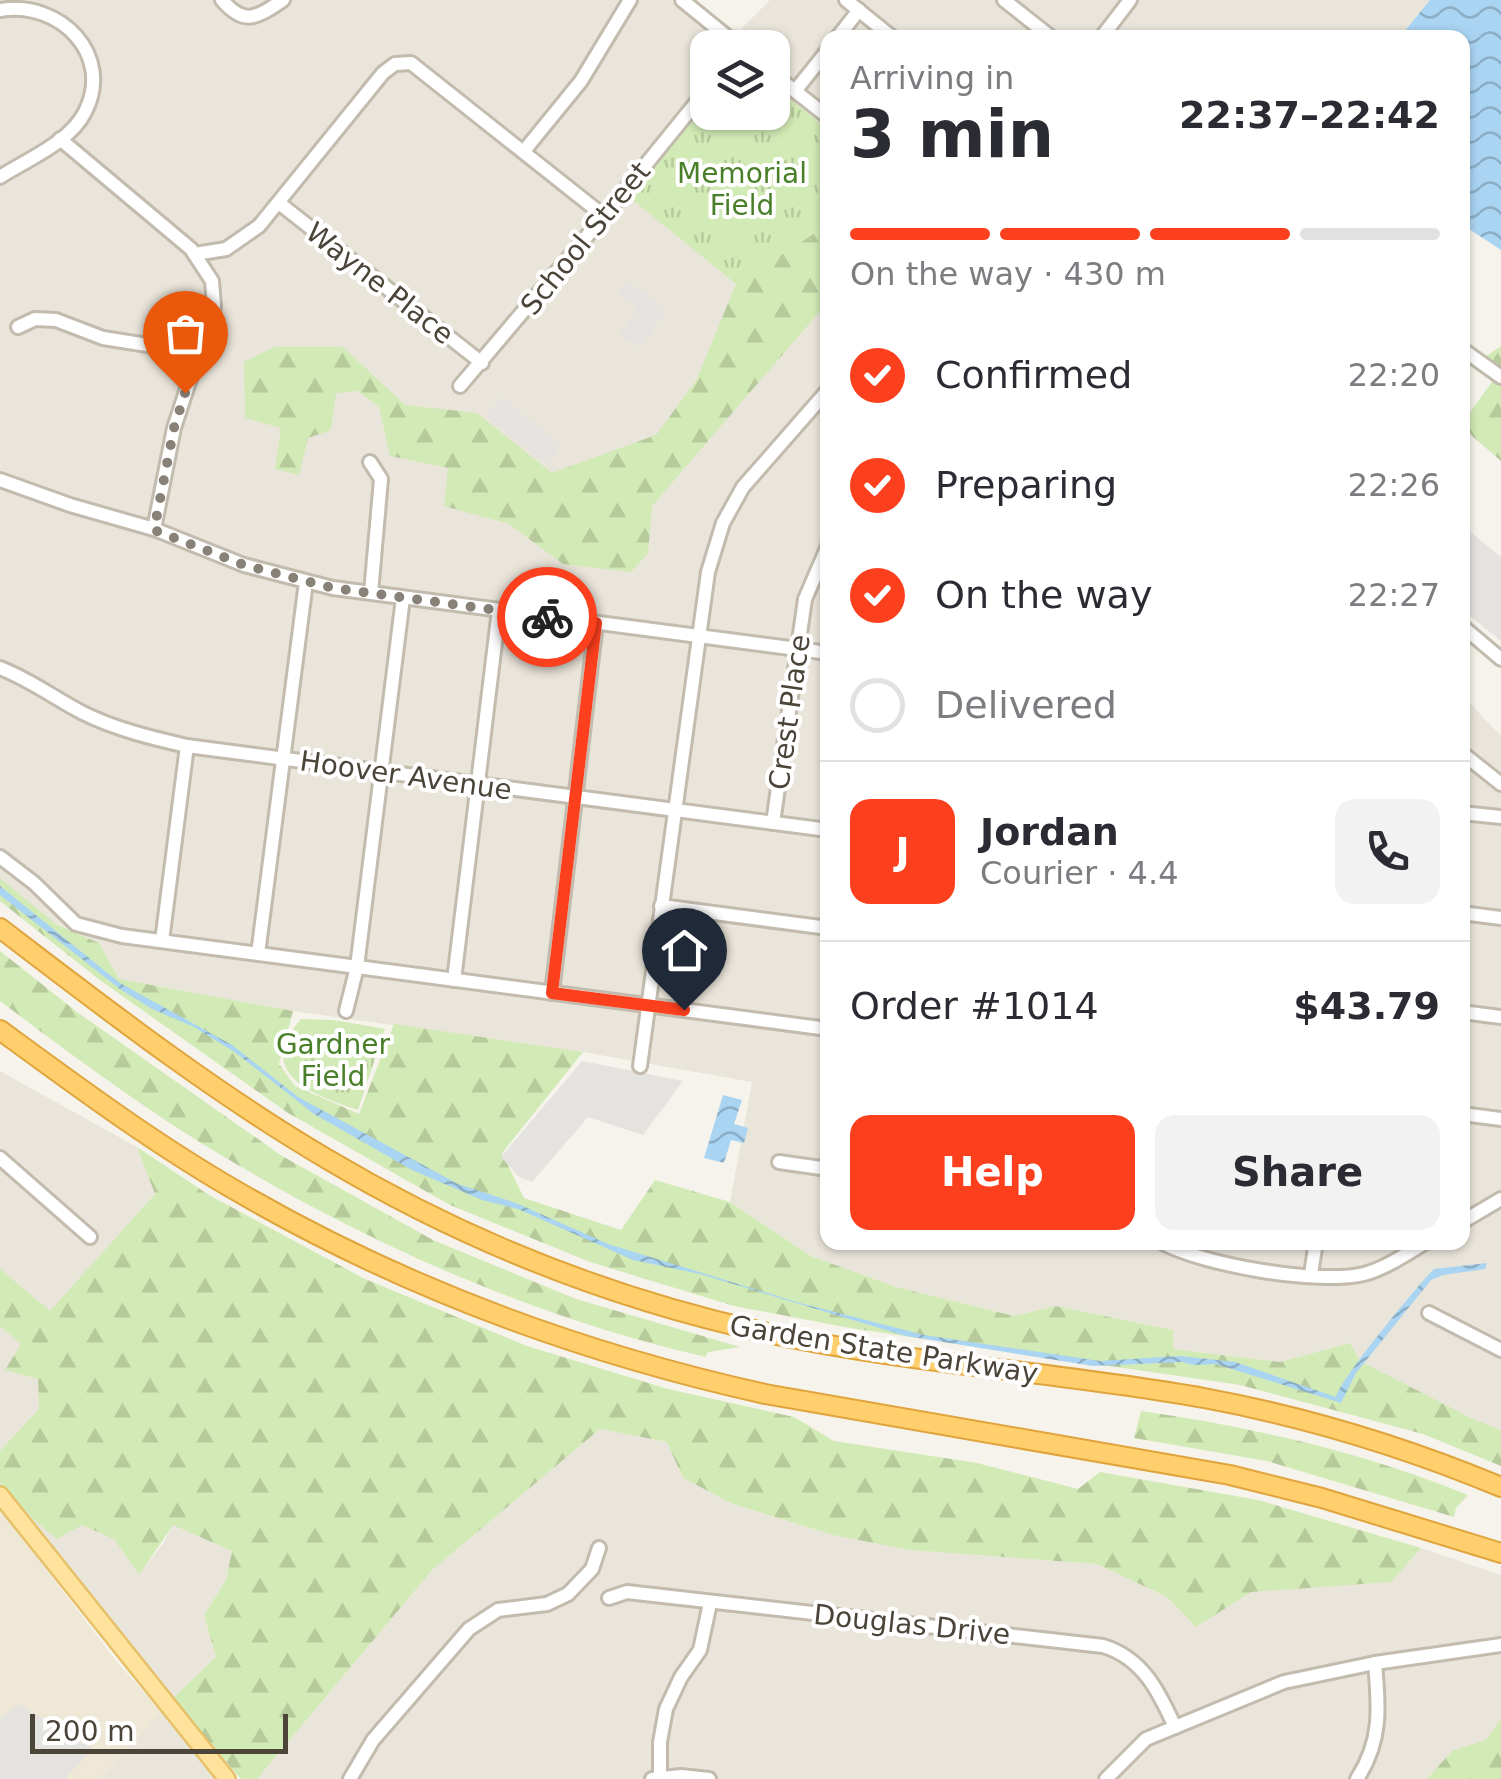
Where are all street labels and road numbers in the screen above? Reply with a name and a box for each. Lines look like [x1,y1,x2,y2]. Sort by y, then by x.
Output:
street label: School Street [514,155,657,321]
street label: Wayne Place [299,216,460,351]
street label: Crest Place [762,632,817,792]
street label: Hoover Avenue [298,744,514,807]
street label: Garden State Parkway [727,1309,1040,1390]
street label: Douglas Drive [812,1598,1012,1651]

